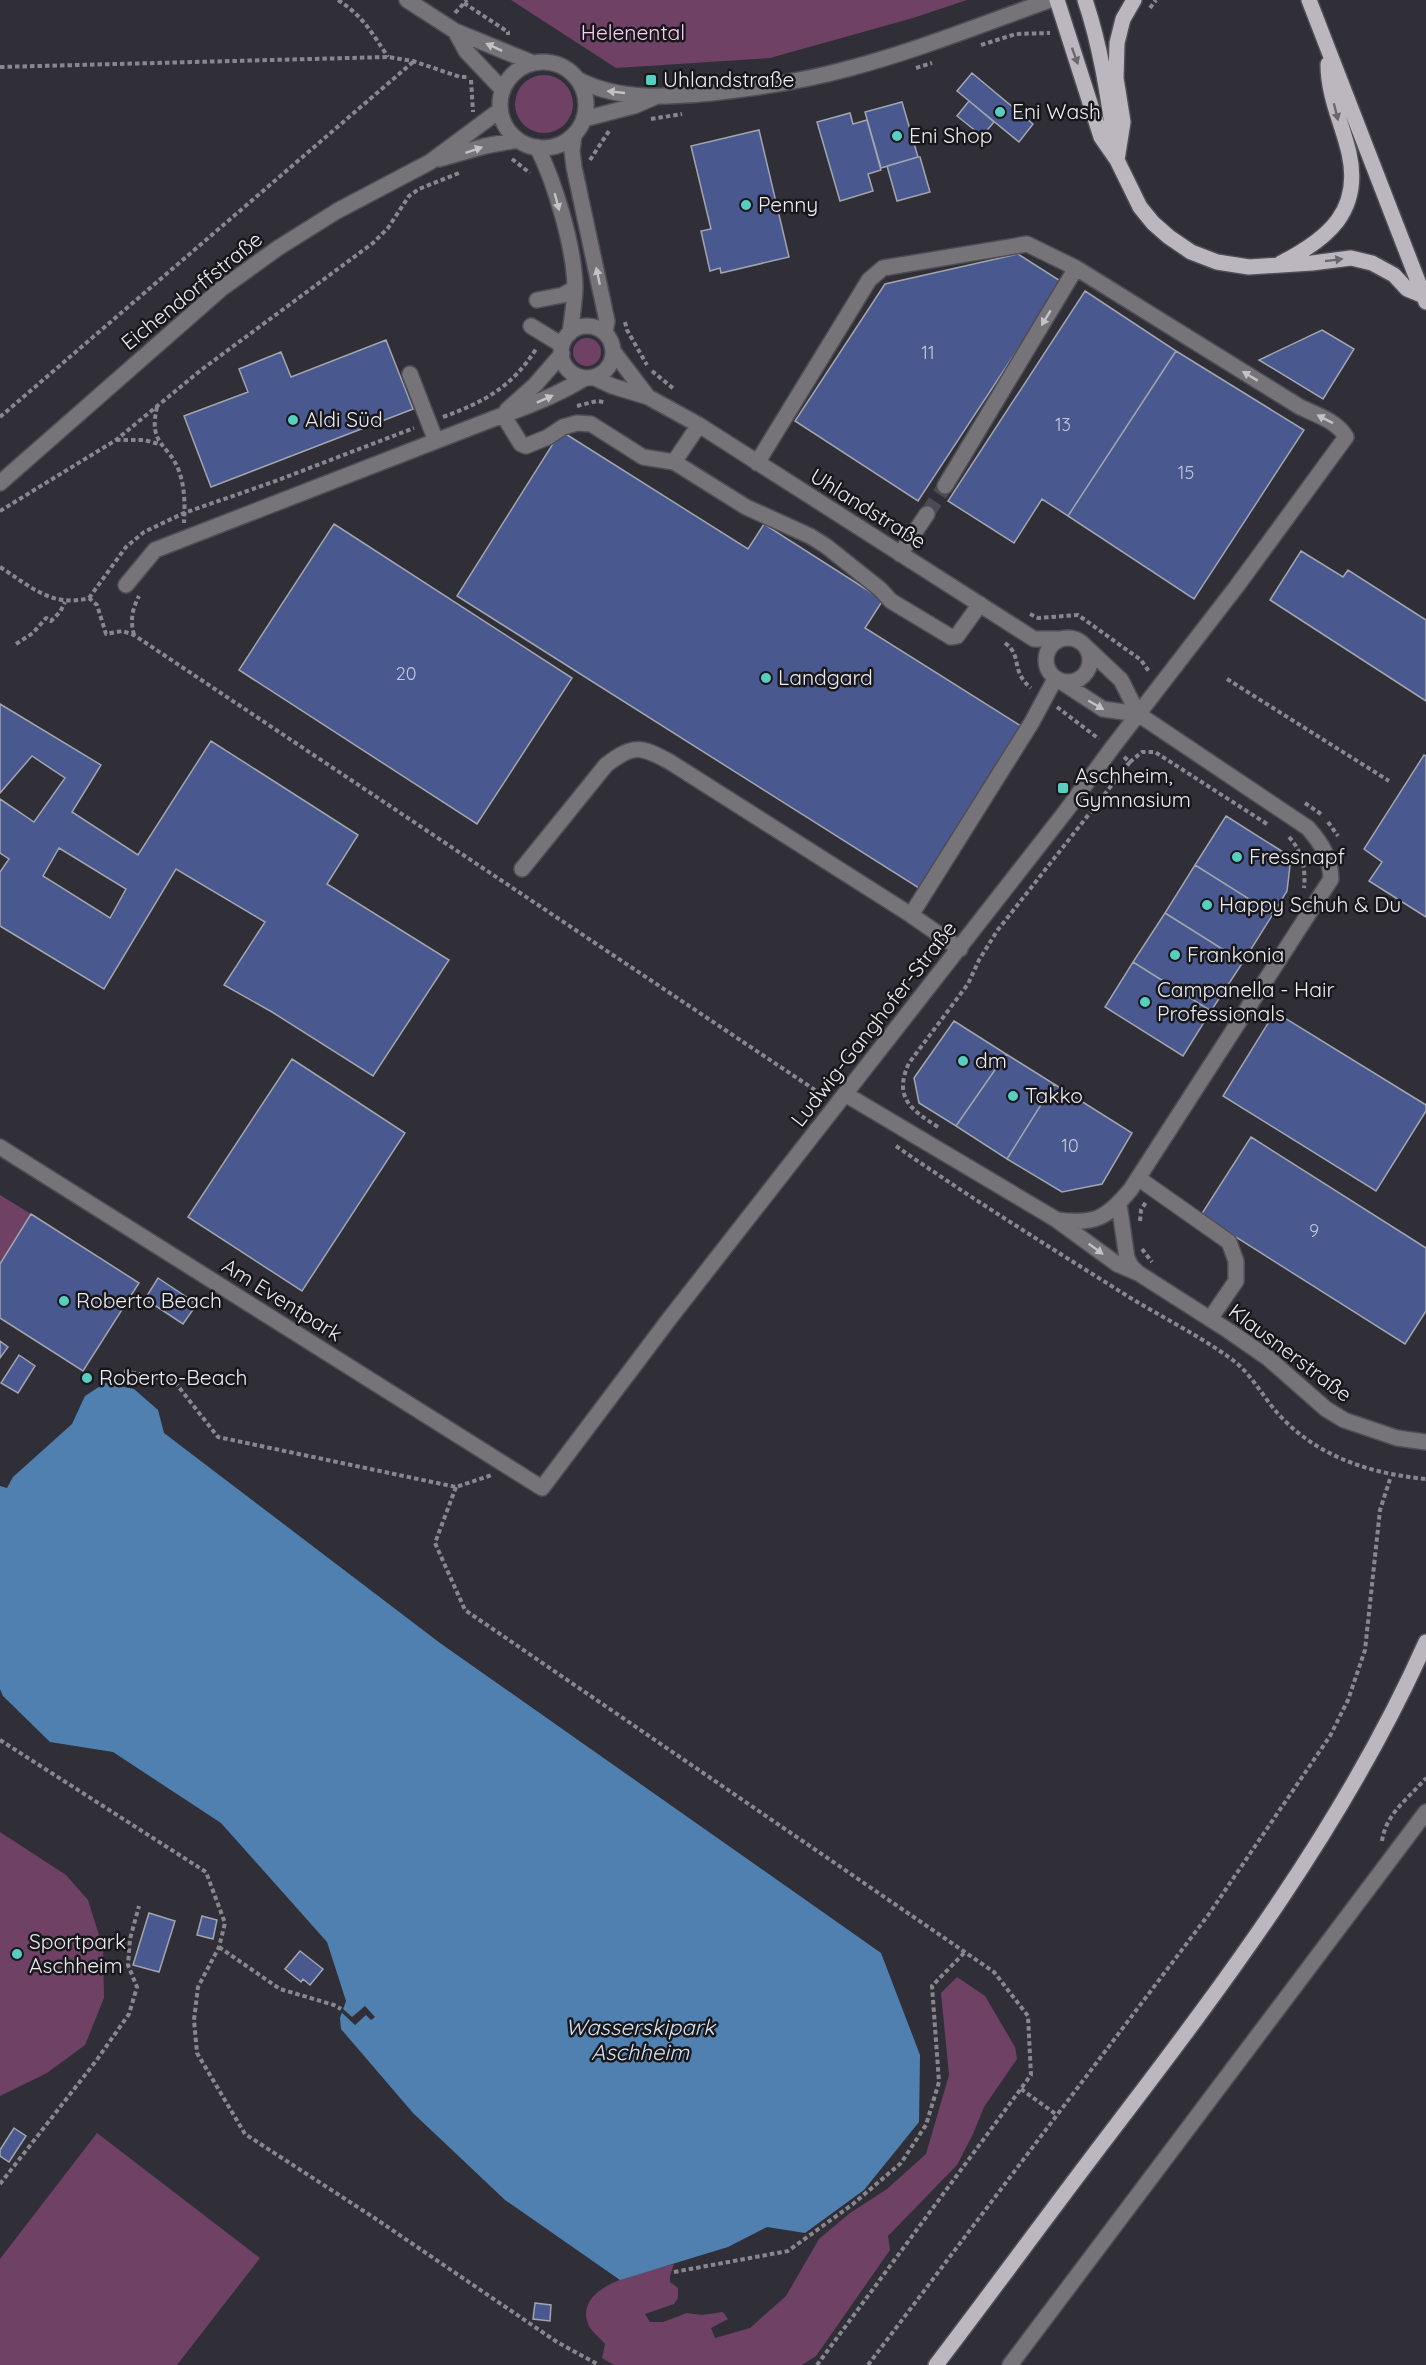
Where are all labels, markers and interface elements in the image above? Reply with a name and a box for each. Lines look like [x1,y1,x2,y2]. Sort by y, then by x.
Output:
park label: Helenental [581,19,685,45]
one-way arrow [485,43,502,52]
one-way arrow [1070,47,1080,65]
place label: Uhlandstraße [663,66,794,92]
marker: Uhlandstraße [644,73,658,87]
one-way arrow [606,87,625,97]
place label: Eni Wash [1012,98,1101,124]
one-way arrow [1332,103,1341,121]
marker: Eni Wash [993,105,1007,119]
place label: Eni Shop [909,122,992,148]
marker: Eni Shop [890,129,904,143]
one-way arrow [465,145,483,154]
place label: Penny [758,191,818,217]
one-way arrow [553,192,563,211]
marker: Penny [739,198,753,212]
street label: Eichendorffstraße [116,225,267,355]
one-way arrow [1325,255,1344,265]
one-way arrow [593,266,602,285]
one-way arrow [1041,310,1051,327]
house number: 11 [921,341,935,364]
one-way arrow [1242,371,1258,382]
one-way arrow [537,395,554,404]
place label: Aldi Süd [305,406,383,432]
marker: Aldi Süd [286,413,300,427]
house number: 13 [1055,413,1071,436]
one-way arrow [1317,414,1334,424]
house number: 15 [1178,461,1194,484]
street label: Uhlandstraße [806,462,931,554]
house number: 20 [396,662,416,685]
place label: Landgard [778,664,873,690]
marker: Landgard [759,671,773,685]
one-way arrow [1088,699,1104,710]
place label: Aschheim, Gymnasium [1075,762,1191,812]
marker: Aschheim, Gymnasium [1056,781,1070,795]
place label: Fressnapf [1249,843,1345,869]
marker: Fressnapf [1230,850,1244,864]
place label: Happy Schuh & Du [1219,891,1401,917]
marker: Happy Schuh & Du [1200,898,1214,912]
street label: Ludwig-Ganghofer-Straße [785,915,962,1131]
place label: Frankonia [1187,941,1284,967]
marker: Frankonia [1168,948,1182,962]
place label: Campanella - Hair Professionals [1157,976,1335,1026]
marker: Campanella - Hair Professionals [1138,995,1152,1009]
place label: dm [975,1047,1007,1073]
marker: dm [956,1054,970,1068]
place label: Takko [1025,1082,1083,1108]
marker: Takko [1006,1089,1020,1103]
house number: 10 [1061,1134,1079,1157]
house number: 9 [1309,1219,1319,1242]
one-way arrow [1088,1243,1104,1255]
street label: Am Eventpark [218,1252,348,1346]
place label: Roberto Beach [76,1287,222,1313]
marker: Roberto Beach [57,1294,71,1308]
street label: Klausnerstraße [1224,1297,1357,1407]
place label: Roberto-Beach [99,1364,247,1390]
marker: Roberto-Beach [80,1371,94,1385]
place label: Sportpark Aschheim [29,1928,126,1978]
marker: Sportpark Aschheim [10,1947,24,1961]
water label: Wasserskipark Aschheim [565,2013,717,2066]

